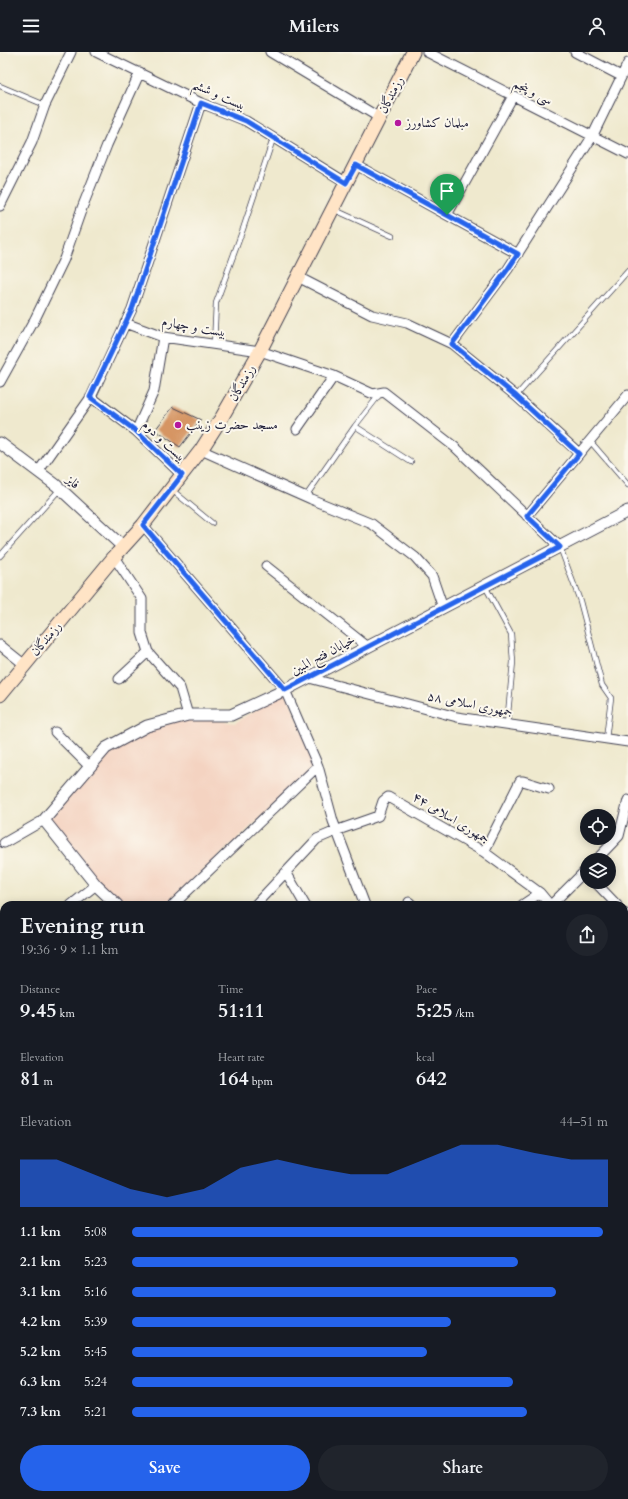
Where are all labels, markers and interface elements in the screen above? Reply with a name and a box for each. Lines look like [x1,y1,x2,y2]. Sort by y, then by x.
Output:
text: Milers [289,14,339,39]
icon: menu [20,15,42,37]
icon: person [586,15,608,37]
street label: رزمندگان [374,73,408,117]
street label: بیست و ششم [188,75,249,118]
street label: سی و پنجم [509,75,556,112]
place label: مبلمان کشاورز [404,114,469,132]
marker: مبلمان کشاورز [393,118,403,128]
pin [430,174,464,215]
icon: arrive [436,180,458,202]
street label: بیست و چهارم [160,313,228,343]
street label: رزمندگان [224,361,260,405]
street label: بیست و دوم [137,416,190,468]
place label: مسجد حضرت زینب [186,416,278,434]
marker: مسجد حضرت زینب [173,420,183,430]
street label: فایز [61,470,84,493]
street label: رزمندگان [26,618,66,660]
street label: خیابان فتح المبین [288,631,359,681]
street label: جمهوری اسلامی ۵۸ [426,687,514,721]
street label: جمهوری اسلامی ۴۴ [409,788,493,848]
map controls [580,809,616,889]
button: locate [580,809,616,845]
button: layers [580,853,616,889]
text: Evening run [20,911,145,941]
button: share [566,914,608,956]
text: 19:36 · 9 × 1.1 km [20,941,119,959]
text: Distance [20,982,60,997]
text: Time [218,982,243,997]
text: Pace [416,982,437,997]
text: 9.45 [20,997,57,1024]
text: 51:11 [218,997,265,1024]
text: 5:25 [416,997,453,1024]
text: km [57,1006,75,1021]
text: /km [453,1006,474,1021]
text: Elevation [20,1050,64,1065]
text: Heart rate [218,1050,265,1065]
text: kcal [416,1050,434,1065]
text: 81 [20,1065,41,1092]
text: 164 [218,1065,249,1092]
text: 642 [416,1065,447,1092]
text: m [41,1074,53,1089]
text: bpm [249,1074,273,1089]
text: Elevation [20,1113,72,1131]
text: 44–51 m [560,1113,608,1131]
text: 1.1 km [20,1223,61,1241]
text: 5:08 [84,1223,107,1241]
text: 2.1 km [20,1253,61,1271]
text: 5:23 [84,1253,107,1271]
text: 3.1 km [20,1283,61,1301]
text: 5:16 [84,1283,107,1301]
text: 4.2 km [20,1313,61,1331]
text: 5:39 [84,1313,107,1331]
text: 5.2 km [20,1343,61,1361]
text: 5:45 [84,1343,107,1361]
text: 6.3 km [20,1373,61,1391]
text: 5:24 [84,1373,107,1391]
text: 7.3 km [20,1403,61,1421]
text: 5:21 [84,1403,107,1421]
button: Save [20,1445,310,1491]
button: Share [318,1445,608,1491]

